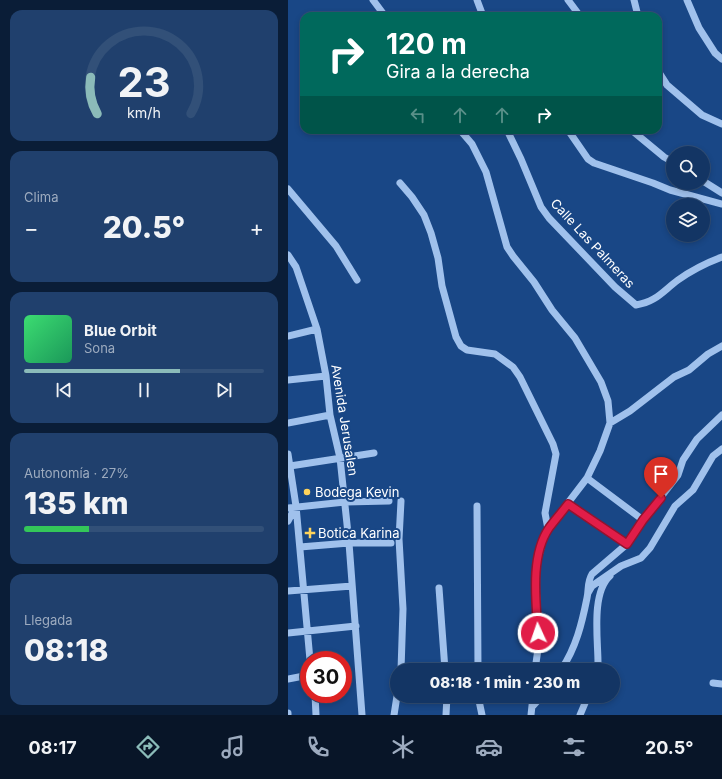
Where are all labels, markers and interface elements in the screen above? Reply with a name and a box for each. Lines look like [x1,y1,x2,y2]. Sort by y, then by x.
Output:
text: 120 m [386,27,467,61]
icon: right [320,28,372,80]
text: 23 [117,56,171,106]
text: Gira a la derecha [386,61,530,82]
text: km/h [127,103,161,120]
icon: left [407,104,429,126]
icon: ahead [449,104,471,126]
icon: ahead [491,104,513,126]
icon: right [533,104,555,126]
map controls [666,146,710,242]
button: search [666,146,710,190]
text: Clima [24,189,58,205]
street label: Calle Las Palmeras [547,195,639,291]
button: layers [666,198,710,242]
text: 20.5° [103,209,185,245]
text: − [24,215,39,241]
text: + [249,215,264,241]
text: Blue Orbit [84,321,157,340]
text: Sona [84,340,115,356]
street label: Avenida Jerusalen [328,363,362,477]
icon: previous [53,379,75,401]
icon: pause [133,379,155,401]
icon: next [213,379,235,401]
pin [644,457,678,498]
icon: arrive [650,463,672,485]
text: Autonomía · 27% [24,465,129,481]
place label: Bodega Kevin [315,484,399,500]
text: 135 km [24,485,129,521]
marker: Bodega Kevin [302,487,312,497]
place label: Botica Karina [318,525,399,541]
marker: Botica Karina [305,528,315,538]
text: Llegada [24,612,73,628]
position arrow [517,612,559,654]
text: 08:18 [24,632,108,668]
speed limit sign: 30 [300,651,352,703]
text: 08:18 · 1 min · 230 m [430,673,580,692]
icon: directions [134,733,162,761]
icon: music [219,733,247,761]
icon: phone [304,733,332,761]
icon: climate [389,733,417,761]
icon: car [475,733,503,761]
icon: filters [560,733,588,761]
text: 08:17 [29,737,77,758]
text: 20.5° [645,737,693,758]

